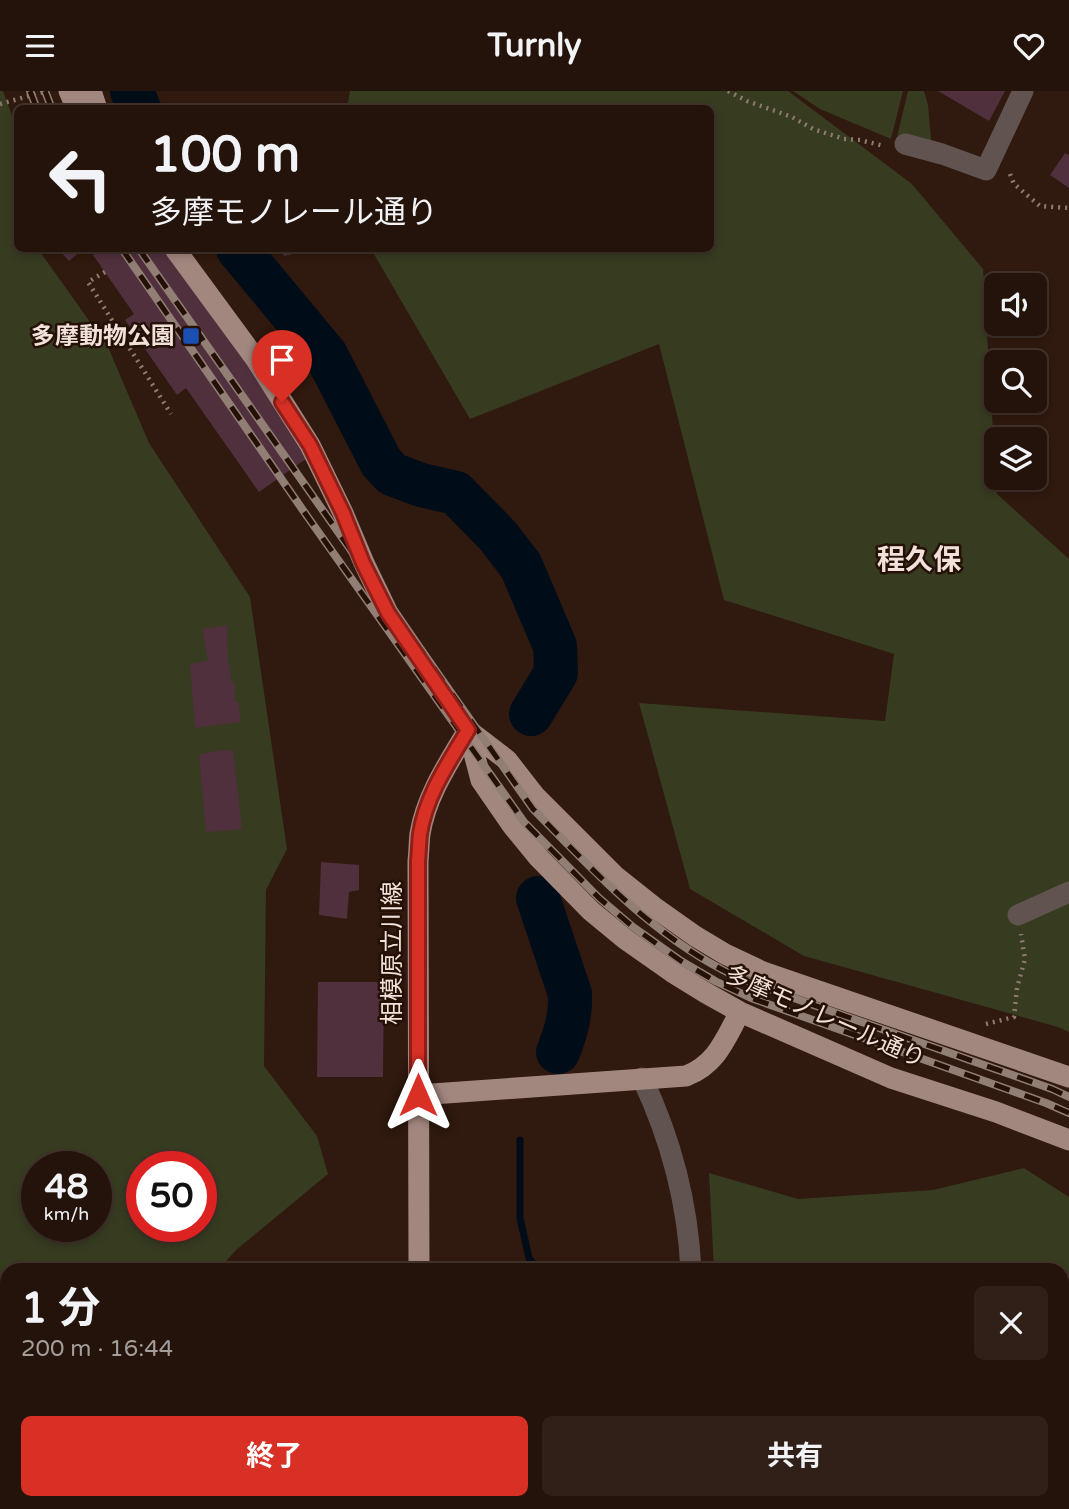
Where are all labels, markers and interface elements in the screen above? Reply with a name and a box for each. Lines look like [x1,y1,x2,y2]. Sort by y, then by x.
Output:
icon: menu [21,27,59,65]
text: Turnly [488,27,581,65]
icon: heart [1010,27,1048,65]
text: 100 m [150,126,300,185]
icon: left [35,133,126,224]
text: 多摩モノレール通り [150,194,438,232]
map controls [984,273,1047,490]
button: sound [984,273,1047,336]
place label: 多摩動物公園 [31,322,175,351]
marker: 多摩動物公園 [181,326,201,346]
pin [252,330,312,402]
icon: arrive [263,341,301,379]
button: search [984,350,1047,413]
button: layers [984,427,1047,490]
district label: 程久保 [877,543,962,577]
street label: 相模原立川線 [378,881,407,1025]
street label: 多摩モノレール通り [720,960,930,1074]
position arrow [381,1058,455,1132]
speed limit sign: 50 [126,1151,217,1242]
text: 48 [45,1166,88,1208]
text: km/h [44,1203,89,1225]
text: 1 分 [21,1283,100,1334]
button: close [974,1286,1048,1360]
text: 200 m · 16:44 [21,1335,173,1363]
button: 終了 [21,1416,528,1496]
button: 共有 [542,1416,1048,1496]

